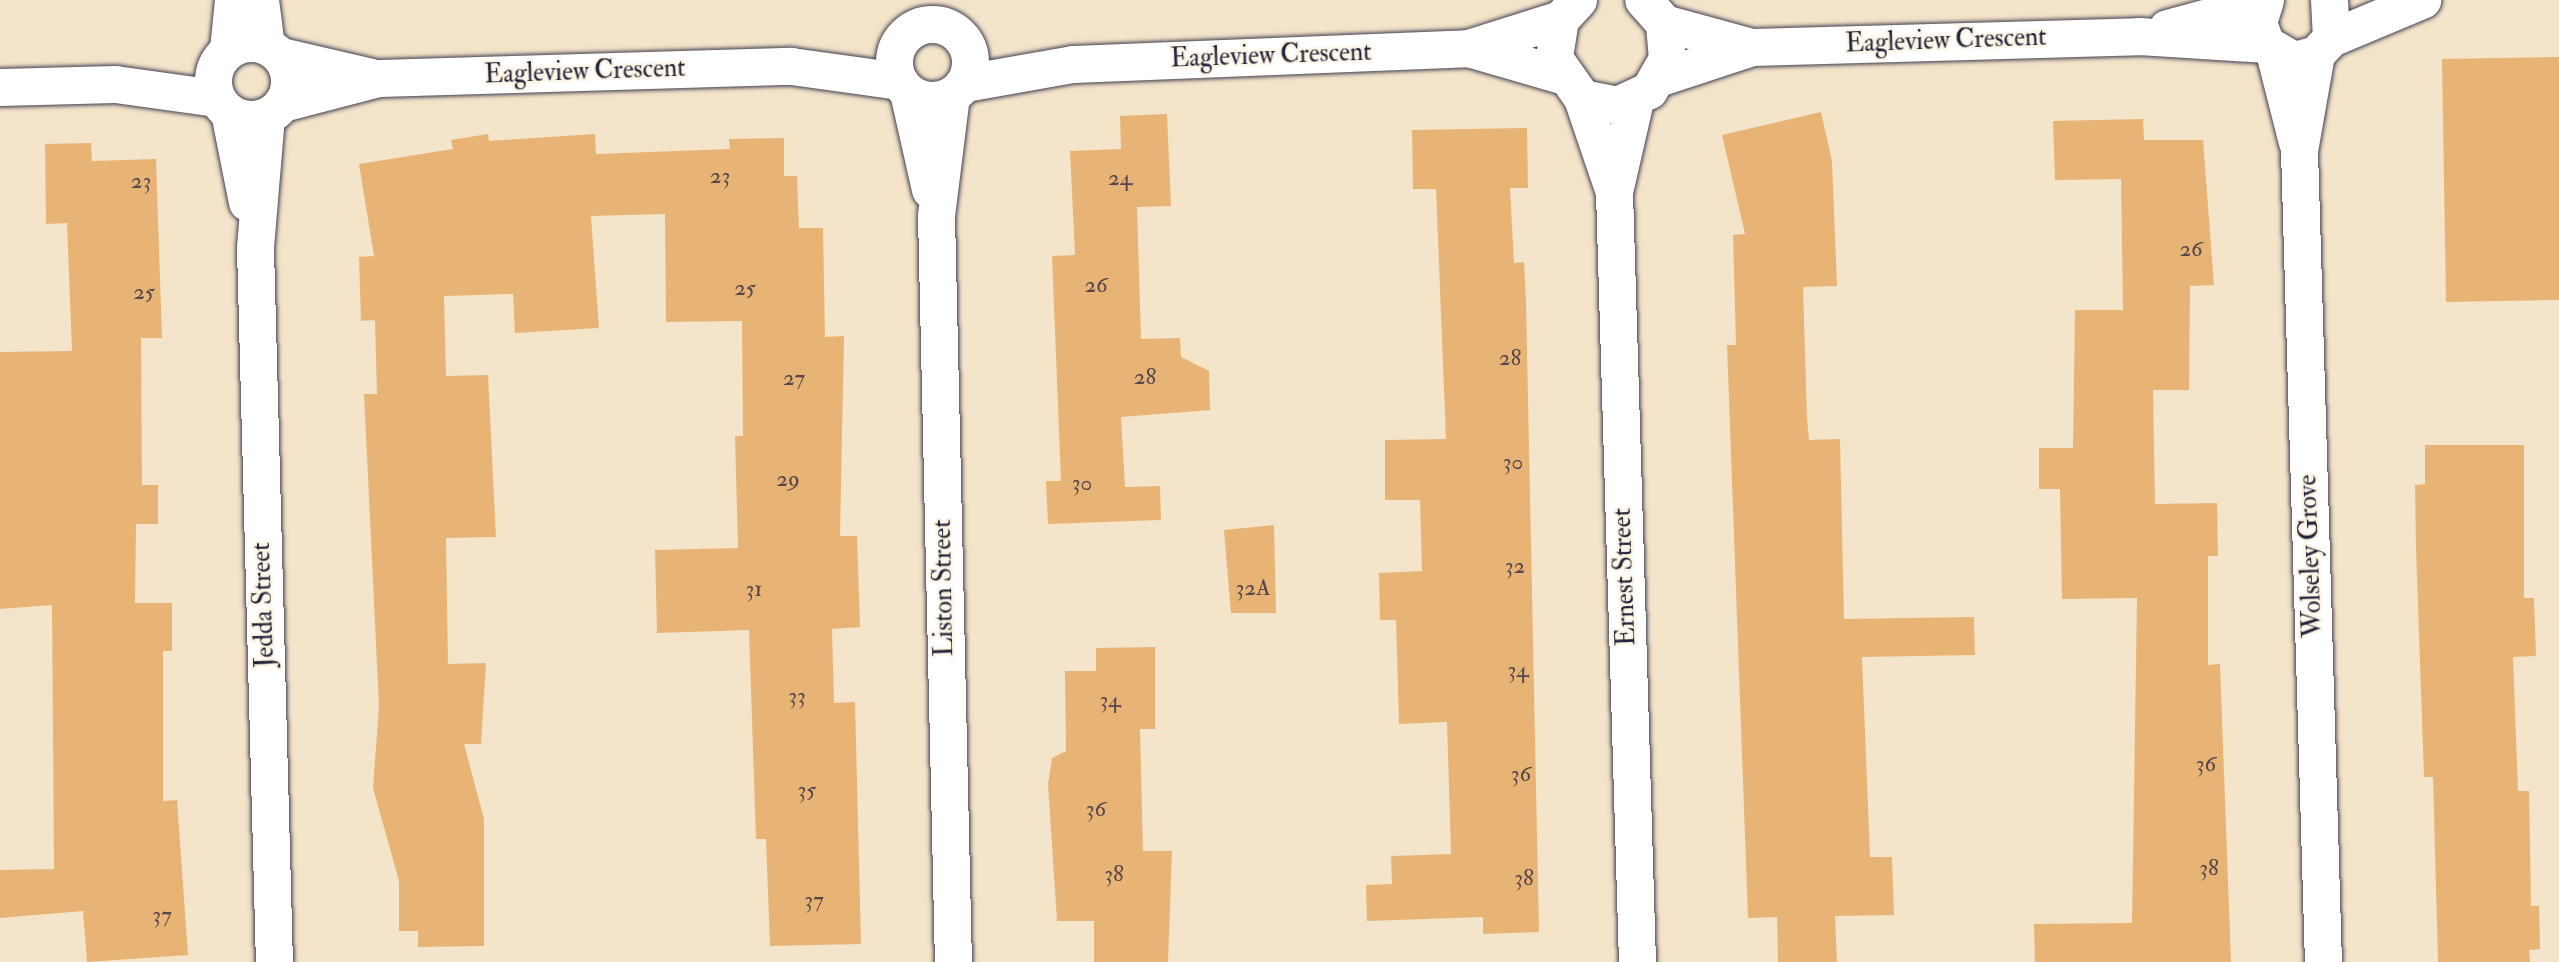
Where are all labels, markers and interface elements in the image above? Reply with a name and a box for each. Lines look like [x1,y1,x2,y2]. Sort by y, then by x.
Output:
street label: Eagleview Crescent [1845,22,2047,60]
street label: Eagleview Crescent [1170,37,1372,75]
street label: Eagleview Crescent [484,53,686,91]
house number: 23 [710,162,730,190]
house number: 24 [1108,164,1132,192]
house number: 23 [131,167,151,195]
house number: 26 [2179,235,2203,263]
house number: 26 [1084,271,1108,299]
house number: 25 [734,274,756,302]
house number: 25 [133,278,155,306]
house number: 28 [1499,344,1521,372]
house number: 28 [1134,363,1156,391]
house number: 27 [783,364,805,392]
house number: 30 [1503,448,1523,476]
house number: 29 [776,465,800,493]
house number: 30 [1072,469,1092,497]
street label: Wolseley Grove [2293,474,2329,638]
street label: Ernest Street [1607,507,1643,647]
street label: Liston Street [927,519,961,657]
street label: Jedda Street [246,542,282,668]
house number: 32 [1505,552,1525,580]
house number: 32A [1235,574,1271,602]
house number: 31 [745,575,763,603]
house number: 34 [1507,656,1529,684]
house number: 33 [788,682,806,710]
house number: 34 [1099,686,1121,714]
house number: 36 [2196,750,2216,778]
house number: 36 [1511,760,1531,788]
house number: 35 [798,776,816,804]
house number: 36 [1086,795,1106,823]
house number: 38 [2199,854,2219,882]
house number: 38 [1104,860,1124,888]
house number: 38 [1514,864,1534,892]
house number: 37 [804,886,824,914]
house number: 37 [152,901,172,929]

